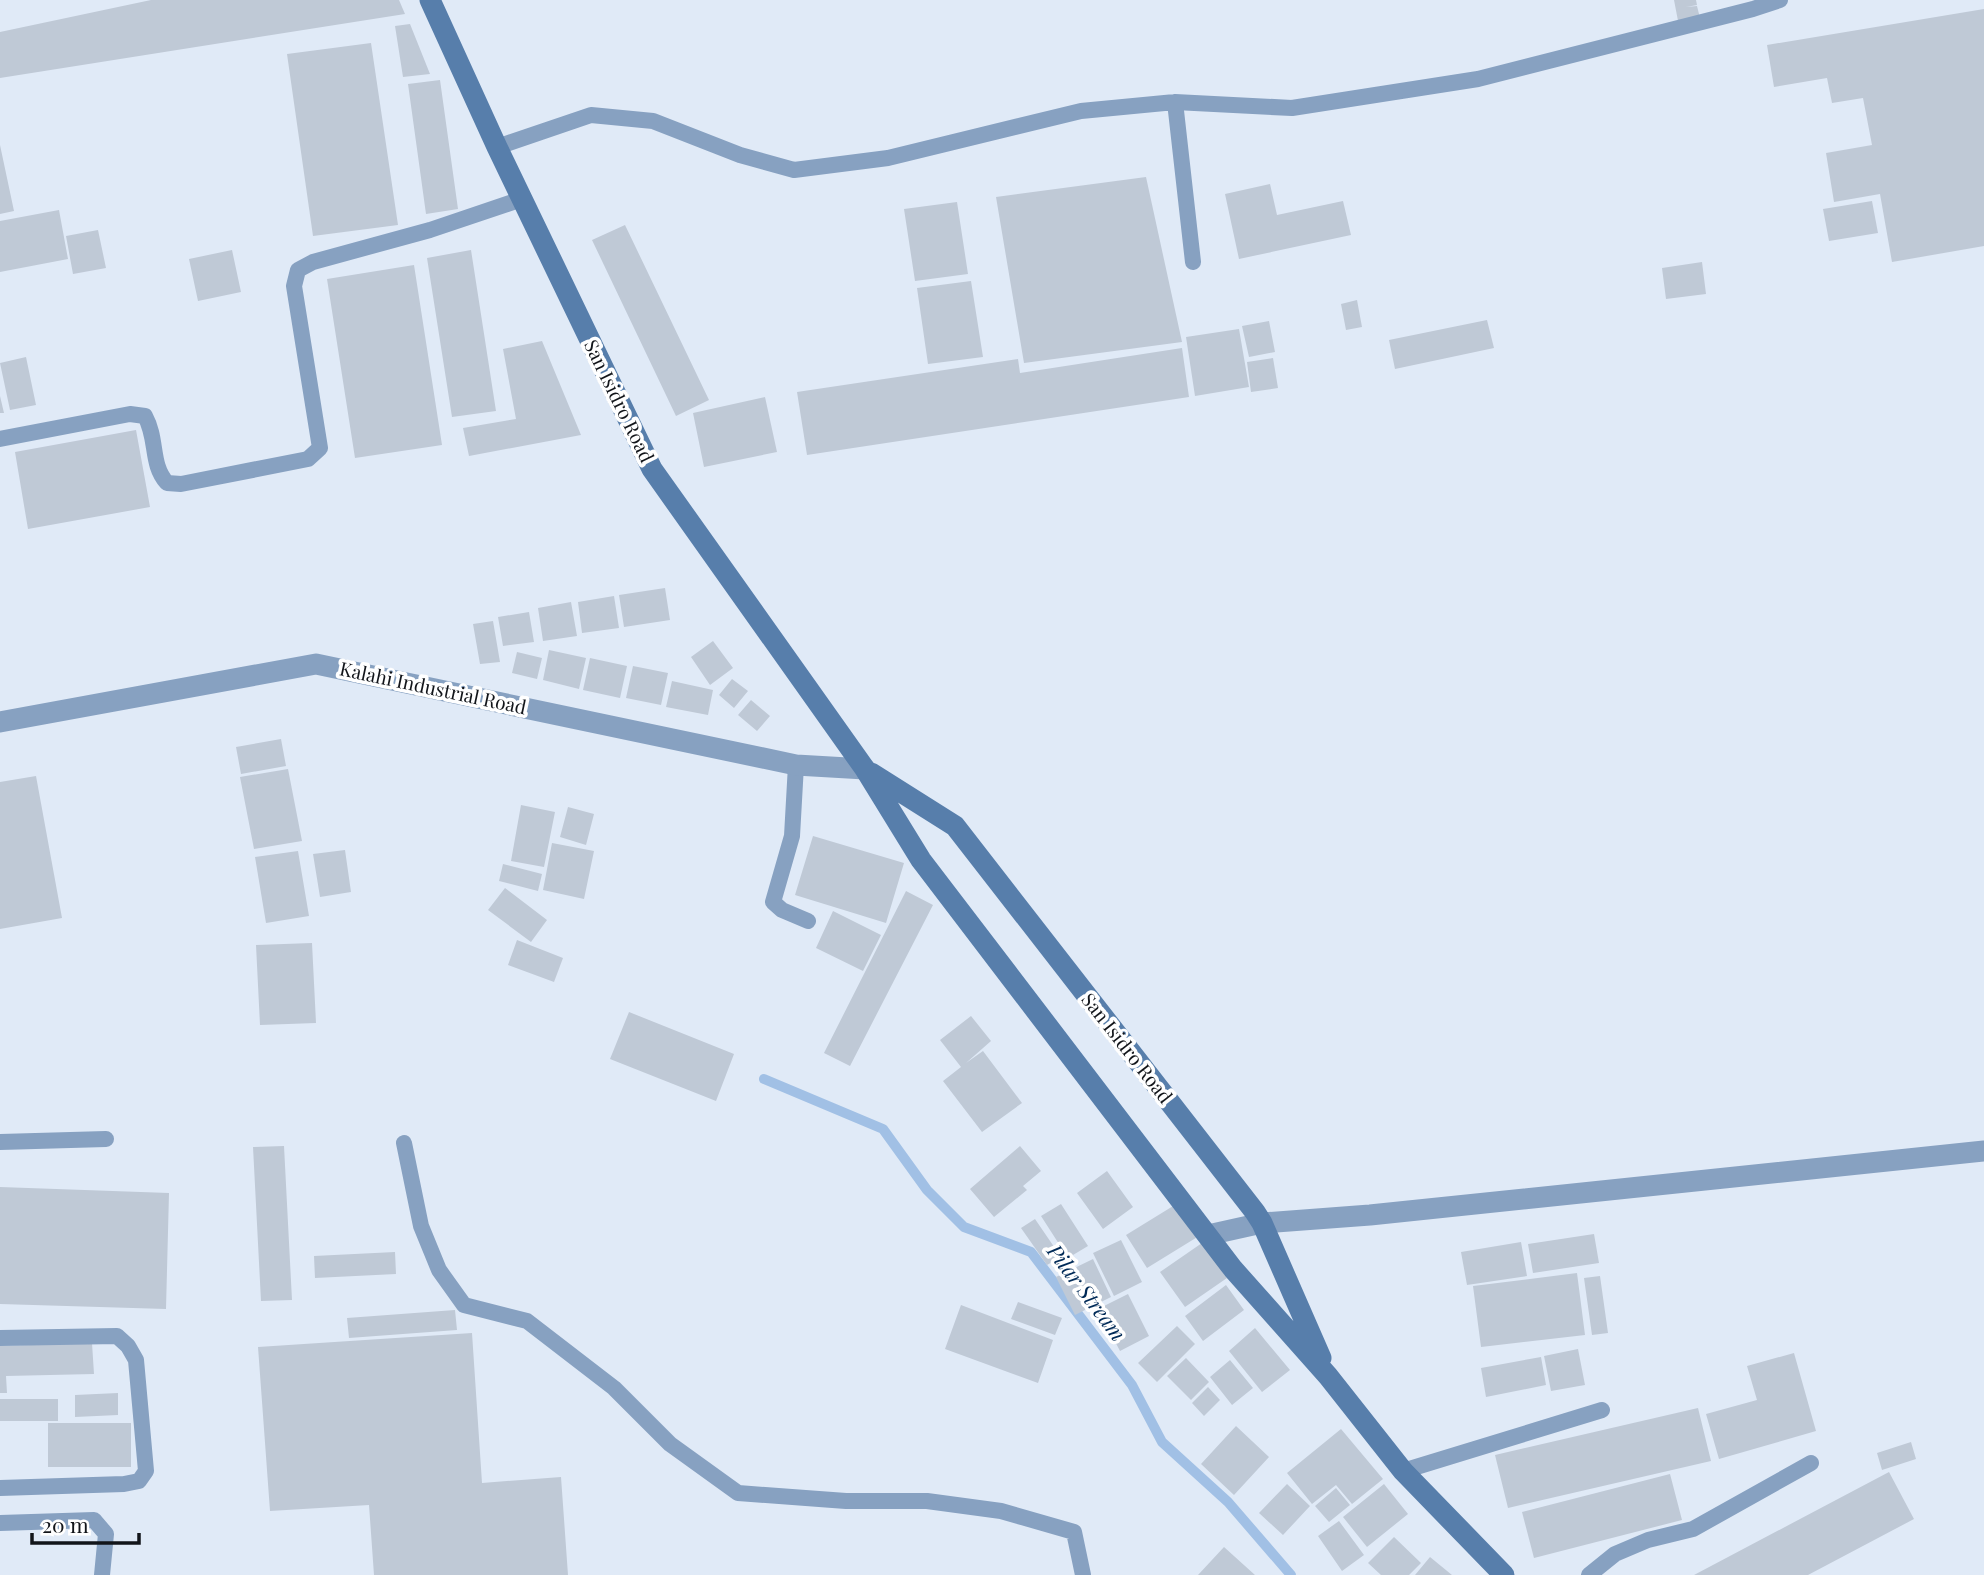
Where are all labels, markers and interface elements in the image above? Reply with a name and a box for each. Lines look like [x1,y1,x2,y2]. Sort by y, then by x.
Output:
street label: San Isidro Road [579,335,661,466]
street label: Kalahi Industrial Road [337,655,529,720]
street label: San Isidro Road [1076,987,1179,1108]
water label: Pilar Stream [1041,1237,1133,1346]
scale bar [32,1502,138,1546]
text: 20 m [42,1510,89,1538]

